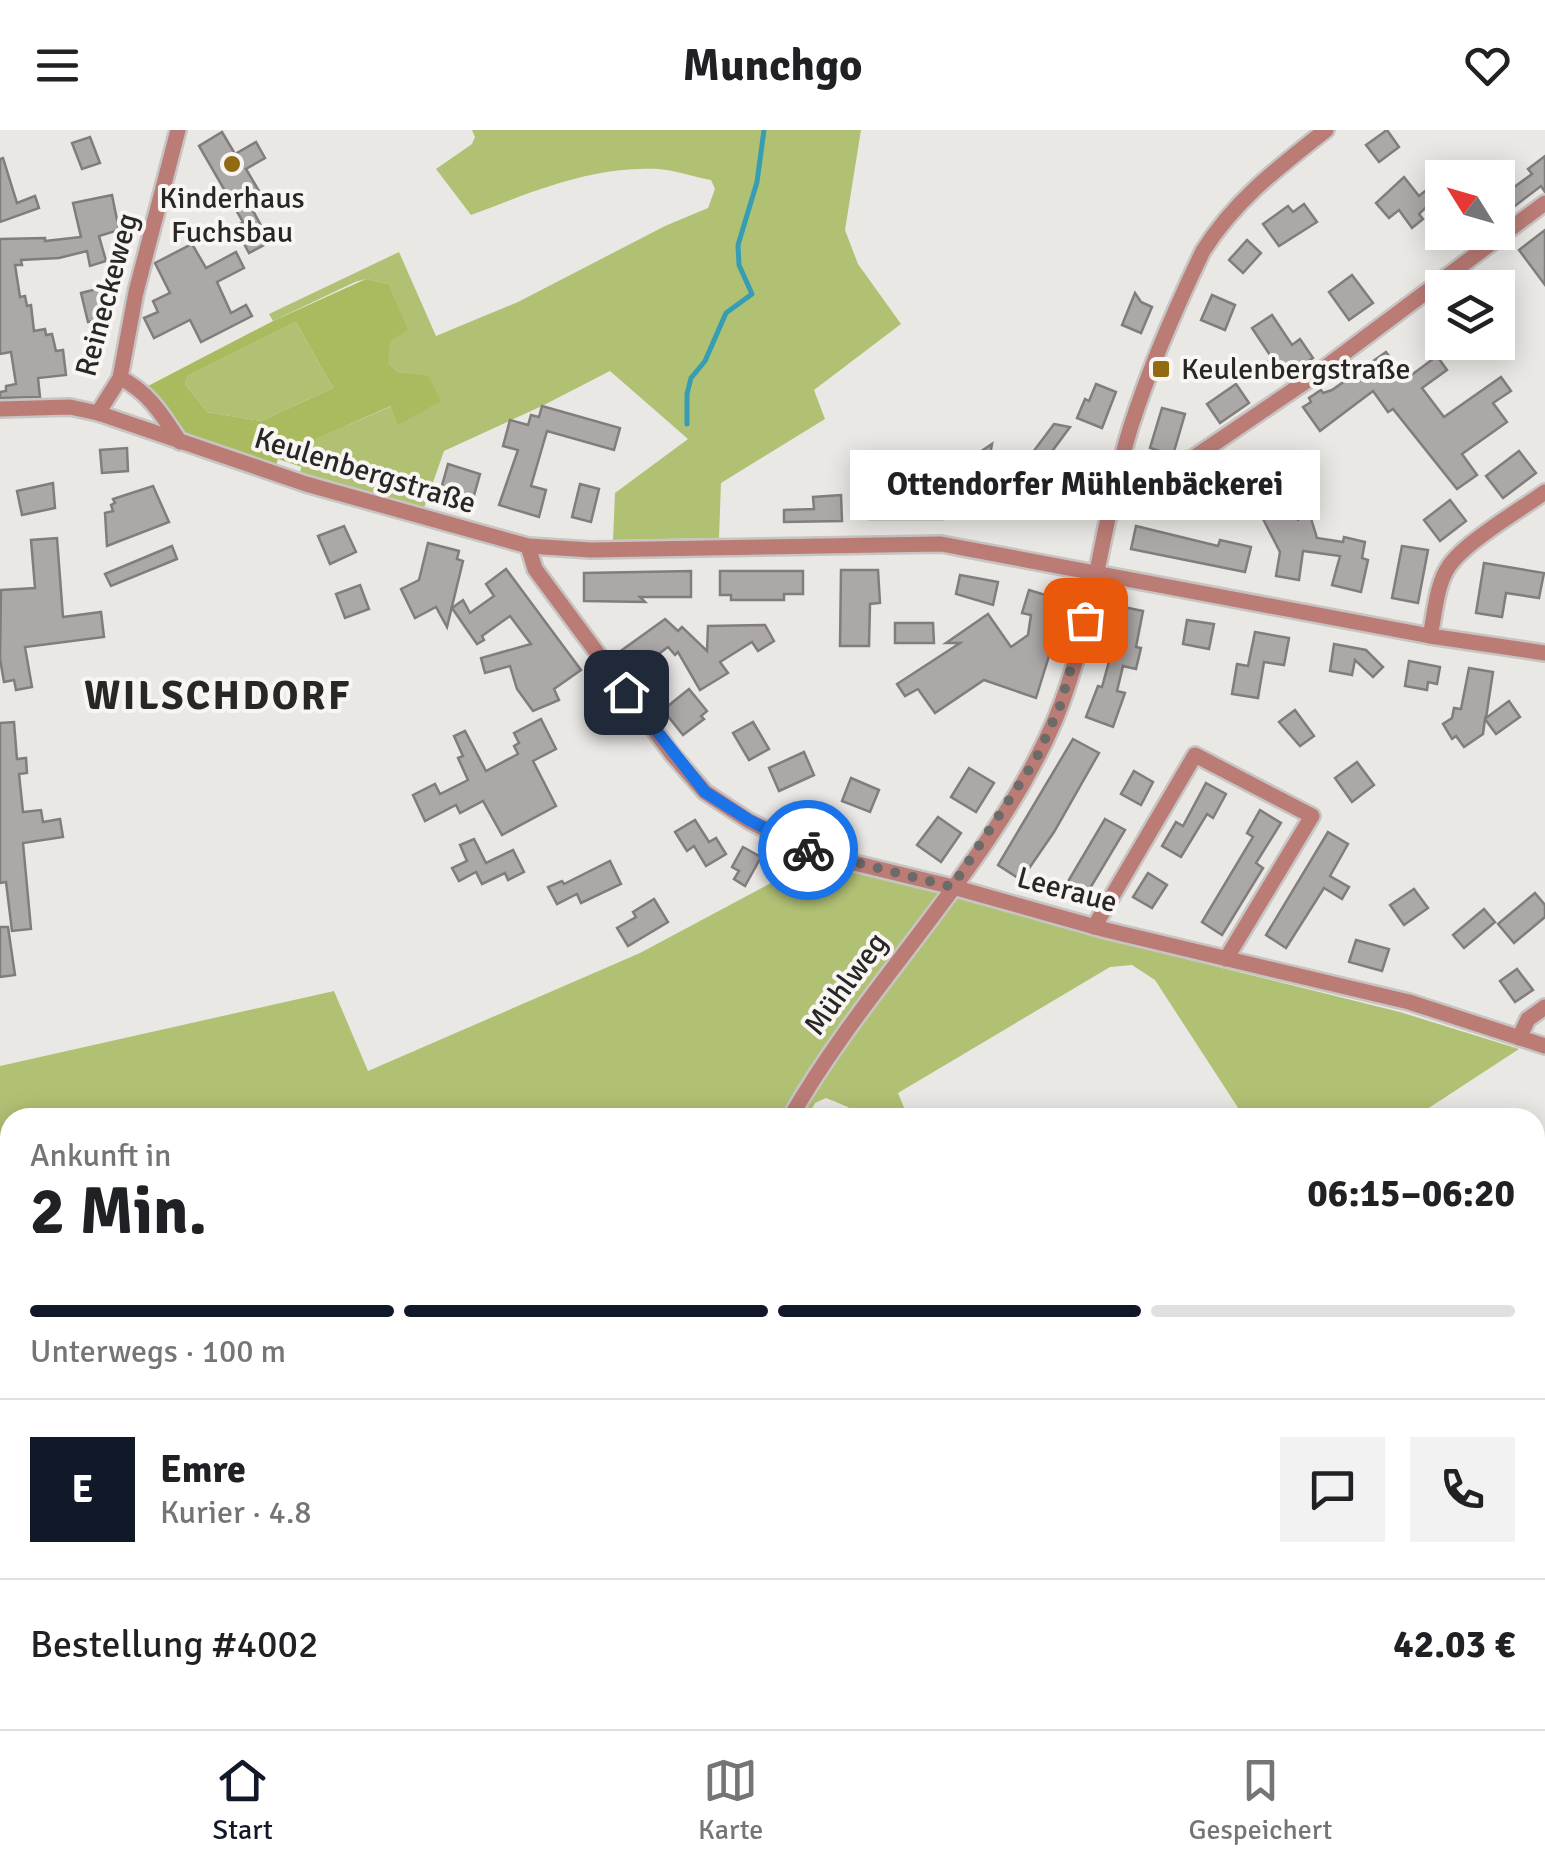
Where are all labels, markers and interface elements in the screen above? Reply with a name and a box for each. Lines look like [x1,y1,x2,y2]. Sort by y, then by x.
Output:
icon: menu [30,38,85,93]
text: Munchgo [682,38,863,93]
icon: heart [1460,38,1515,93]
marker: Kinderhaus Fuchsbau [221,153,243,175]
north arrow [1425,160,1515,250]
map controls [1425,160,1515,360]
place label: Kinderhaus Fuchsbau [159,180,305,251]
street label: Reineckeweg [67,209,147,381]
button: layers [1425,270,1515,360]
place label: Keulenbergstraße [1181,351,1411,388]
marker: Keulenbergstraße [1150,358,1172,380]
street label: Keulenbergstraße [250,420,480,522]
callout: Ottendorfer Mühlenbäckerei [850,450,1320,520]
text: Ottendorfer Mühlenbäckerei [887,465,1283,504]
pin [1043,578,1128,663]
icon: bag [1058,593,1113,648]
pin [584,650,669,735]
icon: home [599,665,654,720]
district label: WILSCHDORF [84,671,352,721]
courier [758,800,858,900]
icon: bike [781,823,836,878]
street label: Leeraue [1013,859,1121,921]
street label: Mühlweg [796,926,896,1042]
text: Ankunft in [30,1136,172,1175]
text: 06:15–06:20 [1307,1170,1515,1217]
text: 2 Min. [30,1172,207,1252]
text: Unterwegs · 100 m [30,1332,286,1371]
button: chat [1280,1437,1385,1542]
button: phone [1410,1437,1515,1542]
text: Emre [160,1446,246,1493]
text: E [72,1466,93,1513]
text: Kurier · 4.8 [160,1493,312,1532]
text: Bestellung #4002 [30,1621,319,1668]
text: 42.03 € [1393,1621,1515,1668]
tab: Start [213,1753,273,1847]
tab: Karte [698,1753,763,1847]
tab: Gespeichert [1189,1753,1332,1847]

